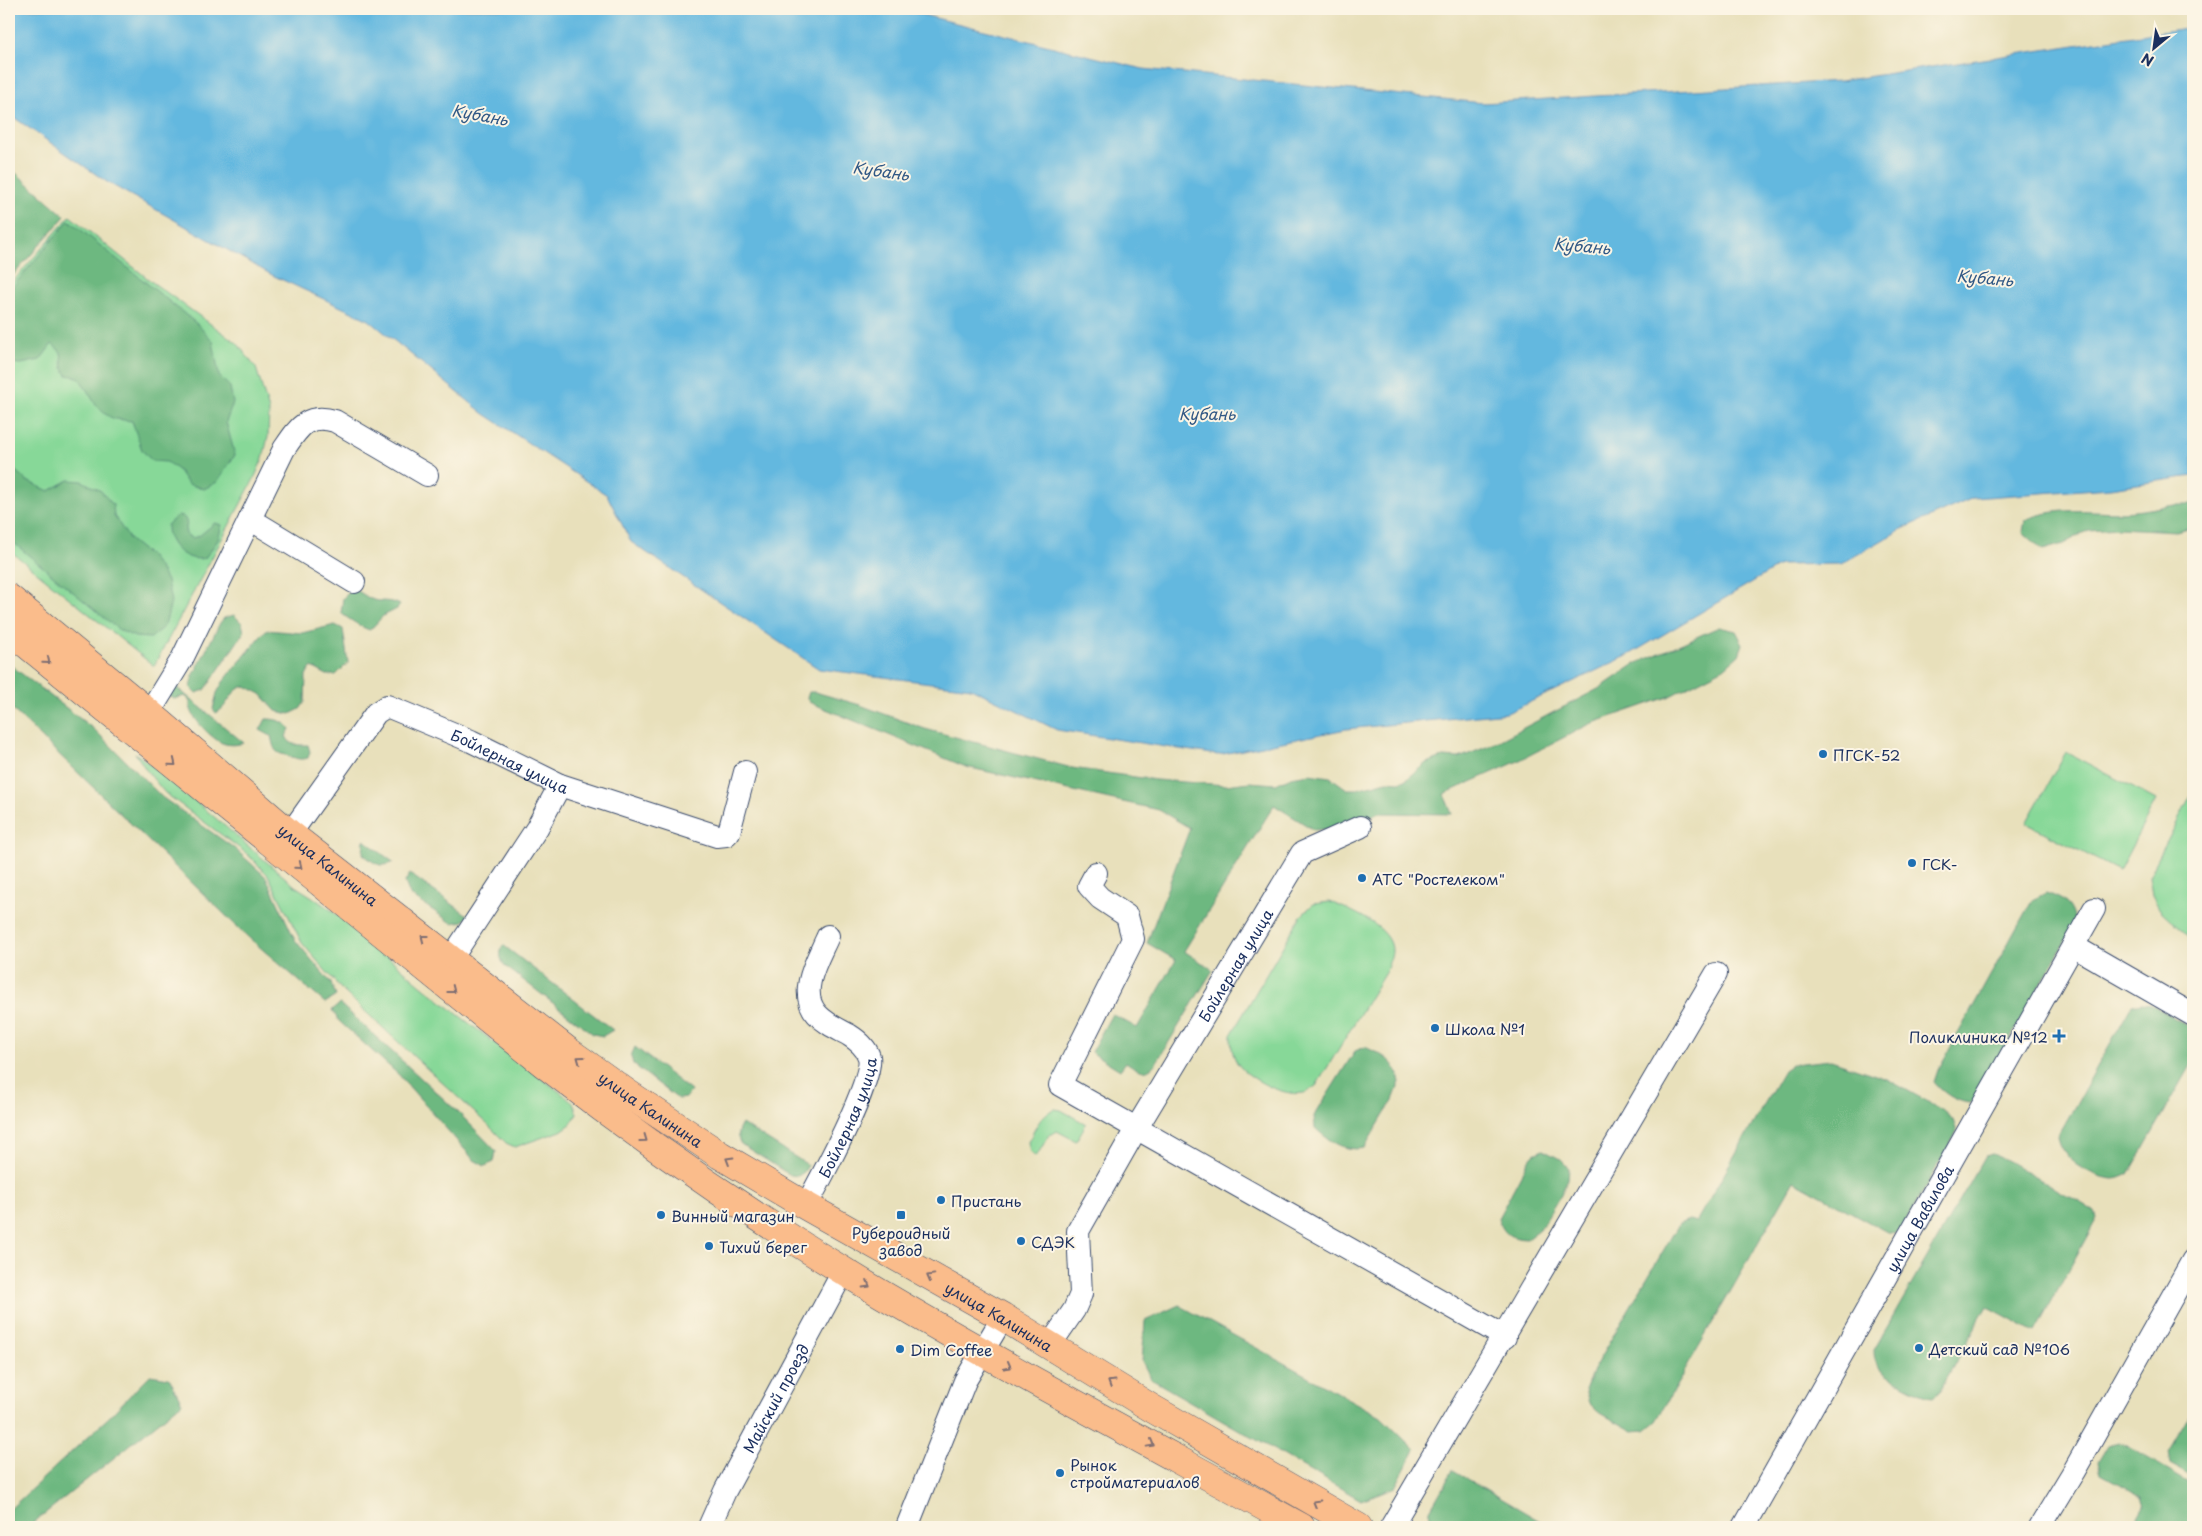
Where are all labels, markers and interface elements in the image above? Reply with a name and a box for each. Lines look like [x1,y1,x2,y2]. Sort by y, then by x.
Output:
north arrow [2130,22,2180,72]
text: N [2138,48,2157,72]
water label: Кубань [450,97,511,131]
water label: Кубань [851,154,912,186]
water label: Кубань [1553,231,1612,259]
water label: Кубань [1956,263,2015,291]
water label: Кубань [1179,401,1236,425]
one-way arrow [41,655,50,664]
street label: Бойлерная улица [448,723,572,799]
place label: ПГСК-52 [1833,743,1900,766]
marker: ПГСК-52 [1817,748,1829,760]
one-way arrow [167,758,176,766]
street label: улица Калинина [274,818,384,911]
place label: ГСК- [1922,852,1958,875]
marker: ГСК- [1906,857,1918,869]
one-way arrow [293,860,302,868]
place label: АТС "Ростелеком" [1372,867,1505,890]
marker: АТС "Ростелеком" [1356,872,1368,884]
street label: Бойлерная улица [1192,903,1278,1025]
one-way arrow [421,935,430,943]
one-way arrow [446,985,455,993]
place label: Школа №1 [1445,1017,1525,1040]
marker: Школа №1 [1429,1022,1441,1034]
place label: Поликлиника №12 [1909,1025,2048,1048]
marker: Поликлиника №12 [2052,1029,2066,1043]
one-way arrow [576,1056,586,1065]
street label: Бойлерная улица [812,1057,881,1181]
street label: улица Калинина [594,1065,708,1153]
one-way arrow [638,1133,647,1142]
one-way arrow [725,1156,734,1166]
street label: улица Вавилова [1879,1160,1959,1276]
place label: Пристань [951,1189,1022,1212]
marker: Пристань [935,1194,947,1206]
place label: Винный магазин [671,1204,795,1227]
marker: Винный магазин [655,1209,667,1221]
marker: Рубероидный завод [895,1209,907,1221]
place label: Рубероидный завод [851,1221,951,1261]
place label: СДЭК [1031,1230,1075,1253]
place label: Тихий берег [719,1235,807,1258]
marker: СДЭК [1015,1235,1027,1247]
marker: Тихий берег [703,1240,715,1252]
one-way arrow [926,1273,935,1283]
street label: улица Калинина [941,1275,1058,1357]
one-way arrow [862,1278,871,1288]
place label: Детский сад №106 [1928,1337,2070,1360]
place label: Dim Coffee [910,1338,993,1361]
street label: Майский проезд [736,1339,814,1457]
marker: Детский сад №106 [1913,1342,1925,1354]
marker: Dim Coffee [894,1343,906,1355]
one-way arrow [1003,1360,1012,1370]
one-way arrow [1108,1380,1117,1390]
one-way arrow [1145,1438,1154,1448]
place label: Рынок стройматериалов [1070,1453,1200,1493]
marker: Рынок стройматериалов [1054,1467,1066,1479]
one-way arrow [1313,1499,1322,1509]

